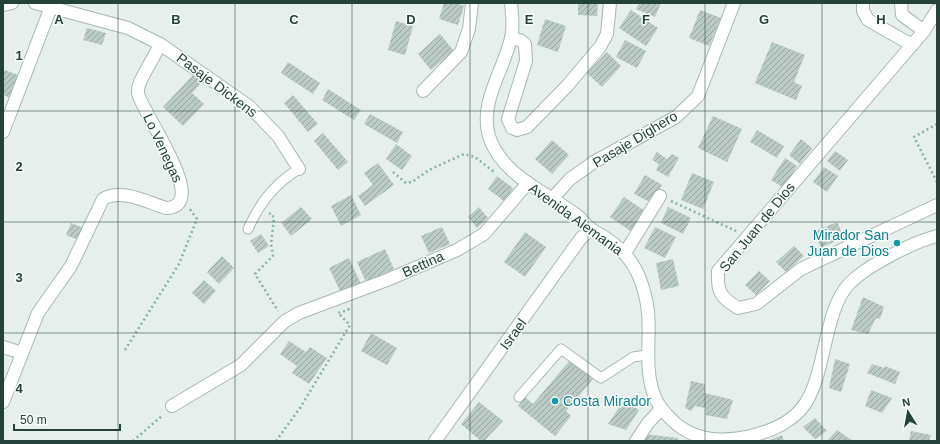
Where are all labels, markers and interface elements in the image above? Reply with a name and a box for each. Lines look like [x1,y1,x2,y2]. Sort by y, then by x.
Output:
text: A [54,12,64,27]
text: B [171,12,181,27]
text: C [289,12,299,27]
text: D [406,12,416,27]
text: E [525,12,534,27]
text: F [642,12,650,27]
text: G [759,12,769,27]
text: H [876,12,886,27]
text: 1 [15,48,23,63]
street label: Pasaje Dickens [174,50,260,120]
street label: Pasaje Dighero [590,107,680,171]
street label: Lo Venegas [140,111,186,185]
text: 2 [15,159,23,174]
street label: San Juan de Dios [716,179,798,275]
street label: Avenida Alemania [526,180,626,258]
place label: Mirador San Juan de Dios [807,227,889,259]
marker: Mirador San Juan de Dios [892,238,902,248]
street label: Bettina [400,248,446,280]
text: 3 [15,270,23,285]
street label: Israel [496,315,530,353]
text: 4 [15,381,23,396]
north arrow [888,392,928,432]
place label: Costa Mirador [563,393,651,409]
marker: Costa Mirador [550,396,560,406]
text: N [901,396,911,409]
scale bar [14,406,120,432]
text: 50 m [20,413,47,427]

